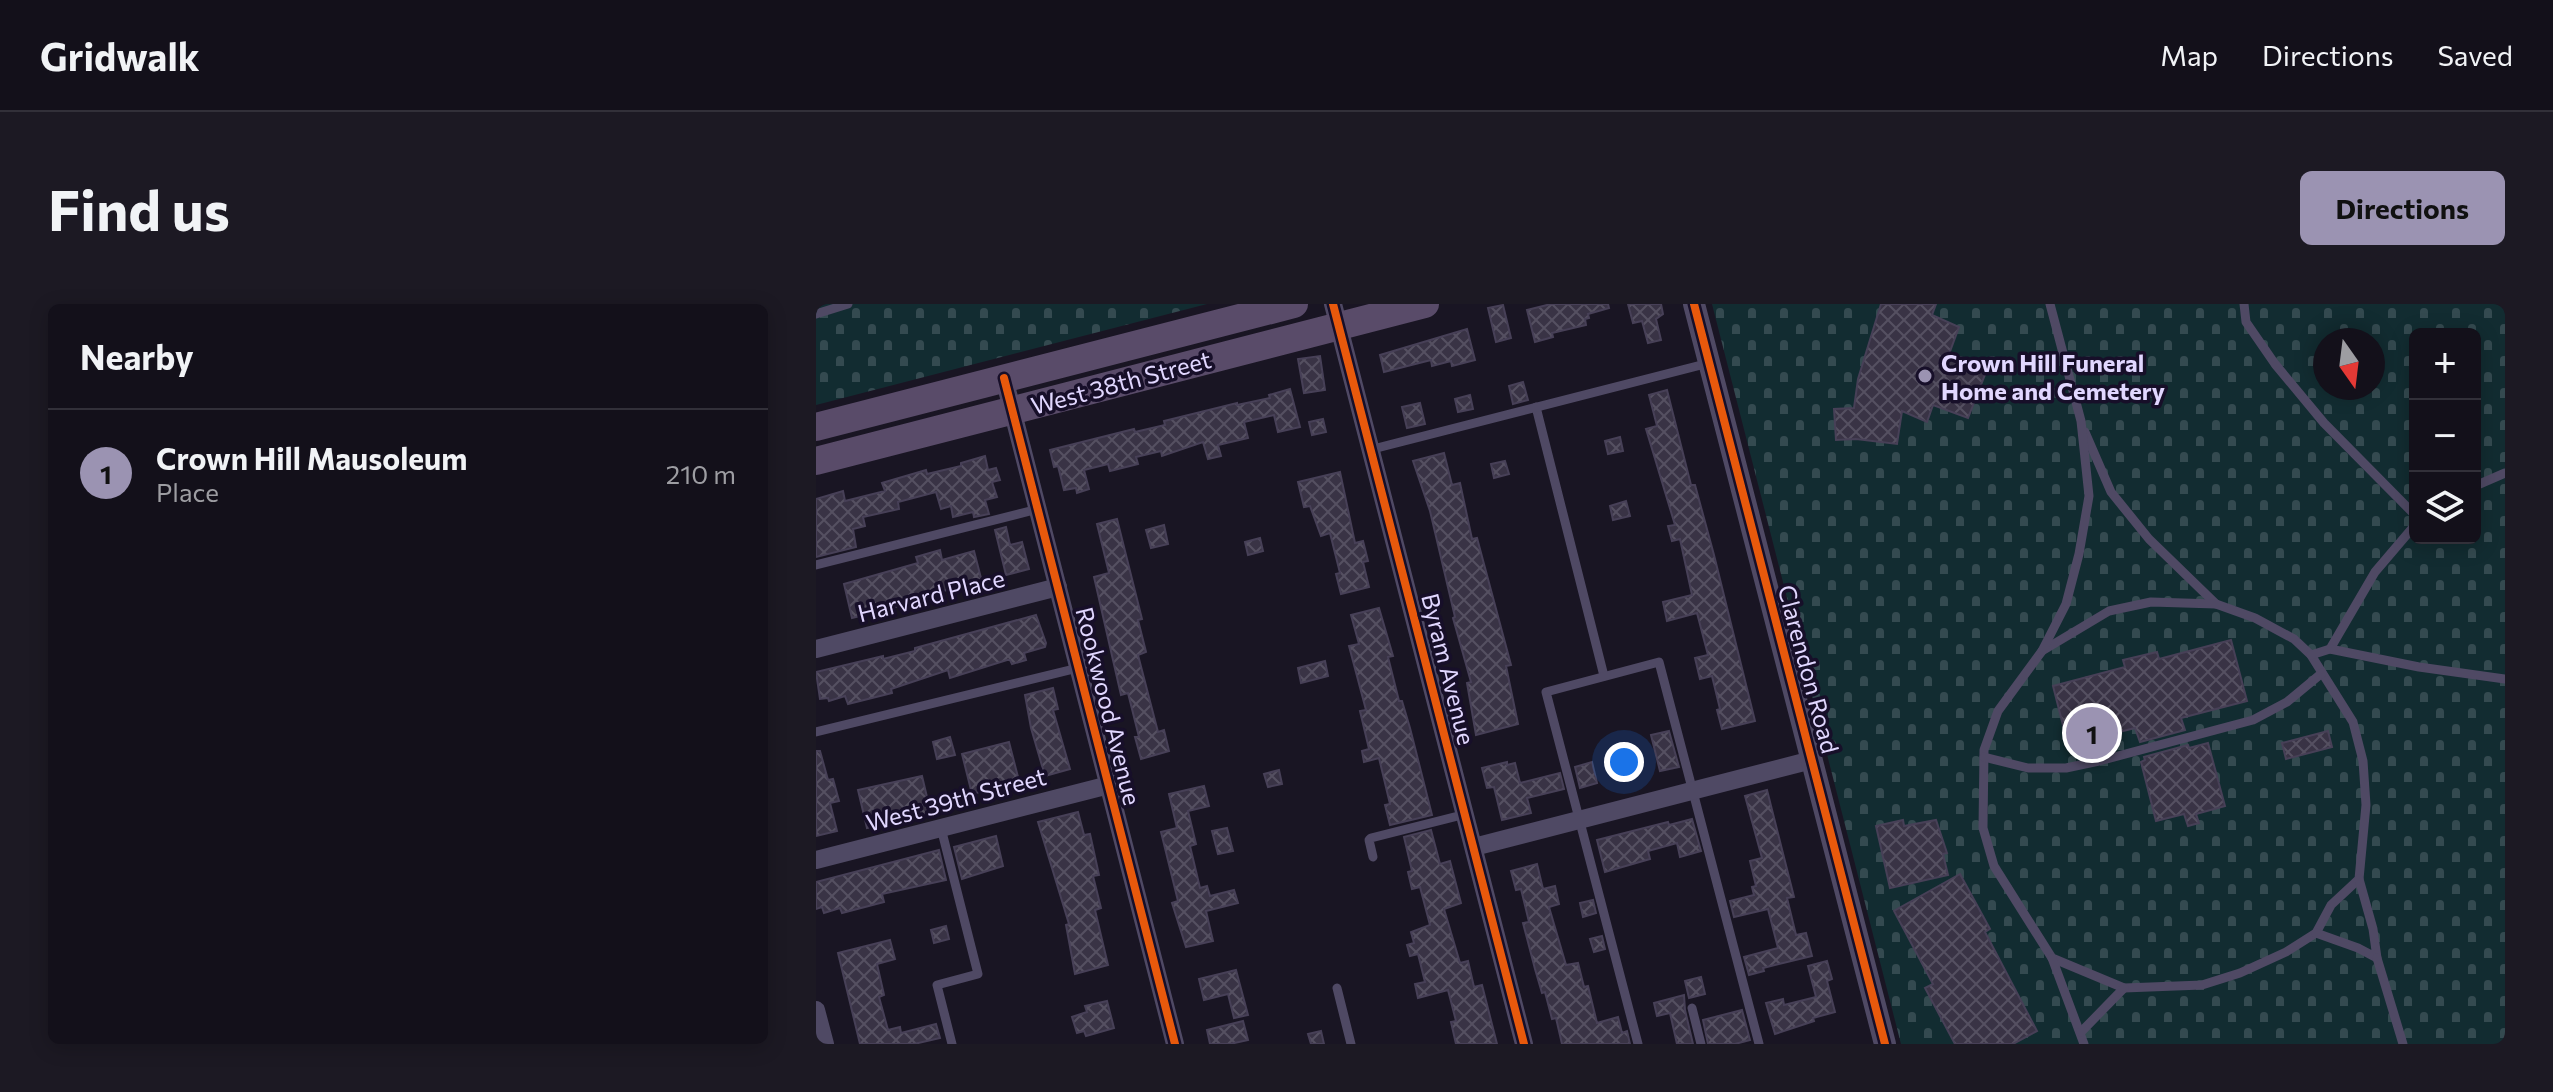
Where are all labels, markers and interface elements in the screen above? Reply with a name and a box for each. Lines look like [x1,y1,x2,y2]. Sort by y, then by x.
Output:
text: Gridwalk [40,32,200,79]
text: Map [2160,38,2218,72]
text: Directions [2262,38,2393,72]
text: Saved [2437,38,2513,72]
button: Directions [2300,171,2505,245]
text: Find us [48,174,230,243]
north arrow [2313,328,2385,400]
map controls [2409,328,2481,544]
button: + [2409,328,2481,400]
text: Nearby [80,335,194,377]
street label: West 38th Street [1028,344,1214,420]
place label: Crown Hill Funeral Home and Cemetery [1941,348,2165,405]
marker: Crown Hill Funeral Home and Cemetery [1916,367,1934,385]
button: − [2409,400,2481,472]
text: Crown Hill Mausoleum [156,439,467,476]
text: 1 [100,458,112,489]
text: 210 m [666,458,736,489]
button: layers [2409,472,2481,544]
text: Place [156,476,219,507]
street label: Harvard Place [854,563,1008,627]
street label: Clarendon Road [1773,582,1845,756]
street label: Byram Avenue [1416,590,1482,748]
street label: Rookwood Avenue [1070,604,1148,808]
pin: 1 [2066,703,2118,763]
your location [1604,742,1644,782]
street label: West 39th Street [863,761,1049,837]

